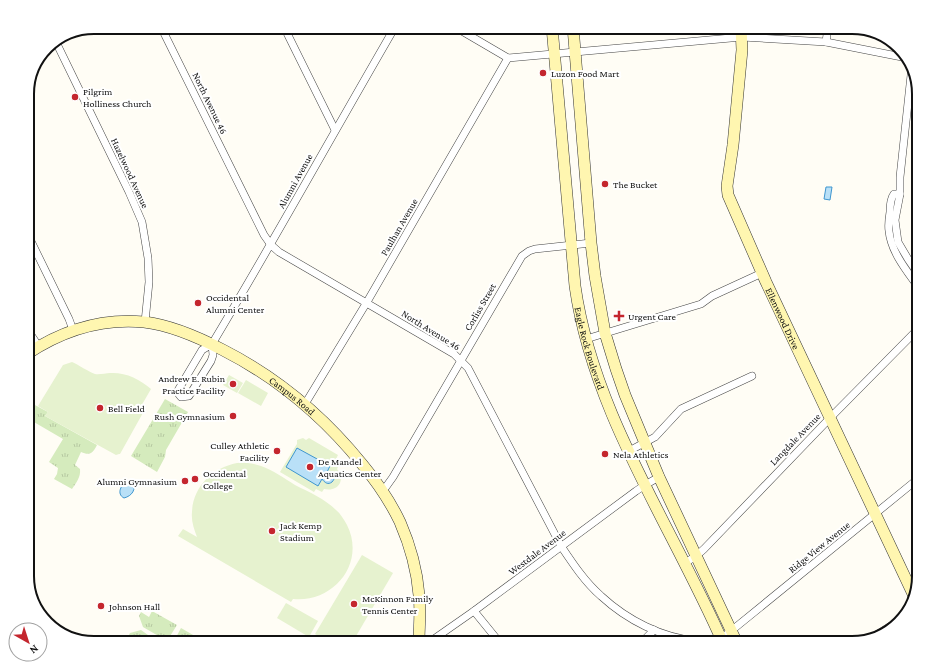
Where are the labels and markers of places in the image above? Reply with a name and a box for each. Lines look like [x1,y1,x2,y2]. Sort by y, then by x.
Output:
marker: Luzon Food Mart [538,68,548,78]
place label: Luzon Food Mart [551,68,620,79]
place label: Pilgrim Holliness Church [83,86,152,109]
marker: Pilgrim Holliness Church [70,92,80,102]
marker: The Bucket [600,179,610,189]
place label: The Bucket [613,179,658,190]
place label: Occidental Alumni Center [206,292,265,315]
marker: Occidental Alumni Center [193,298,203,308]
marker: Urgent Care [613,310,625,322]
place label: Urgent Care [628,311,676,322]
place label: Andrew E. Rubin Practice Facility [158,373,226,396]
marker: Andrew E. Rubin Practice Facility [228,379,238,389]
marker: Bell Field [95,403,105,413]
place label: Bell Field [108,403,146,414]
place label: Rush Gymnasium [154,411,225,422]
marker: Rush Gymnasium [228,411,238,421]
place label: Culley Athletic Facility [210,440,270,463]
marker: Culley Athletic Facility [272,446,282,456]
marker: Nela Athletics [600,449,610,459]
place label: Nela Athletics [613,449,668,460]
place label: De Mandel Aquatics Center [318,456,382,479]
marker: De Mandel Aquatics Center [305,462,315,472]
place label: Occidental College [203,468,246,491]
marker: Occidental College [190,474,200,484]
place label: Alumni Gymnasium [97,476,177,487]
marker: Alumni Gymnasium [180,476,190,486]
place label: Jack Kemp Stadium [279,520,322,543]
marker: Jack Kemp Stadium [267,526,277,536]
place label: McKinnon Family Tennis Center [362,593,433,616]
marker: McKinnon Family Tennis Center [349,599,359,609]
marker: Johnson Hall [96,601,106,611]
place label: Johnson Hall [108,601,161,612]

